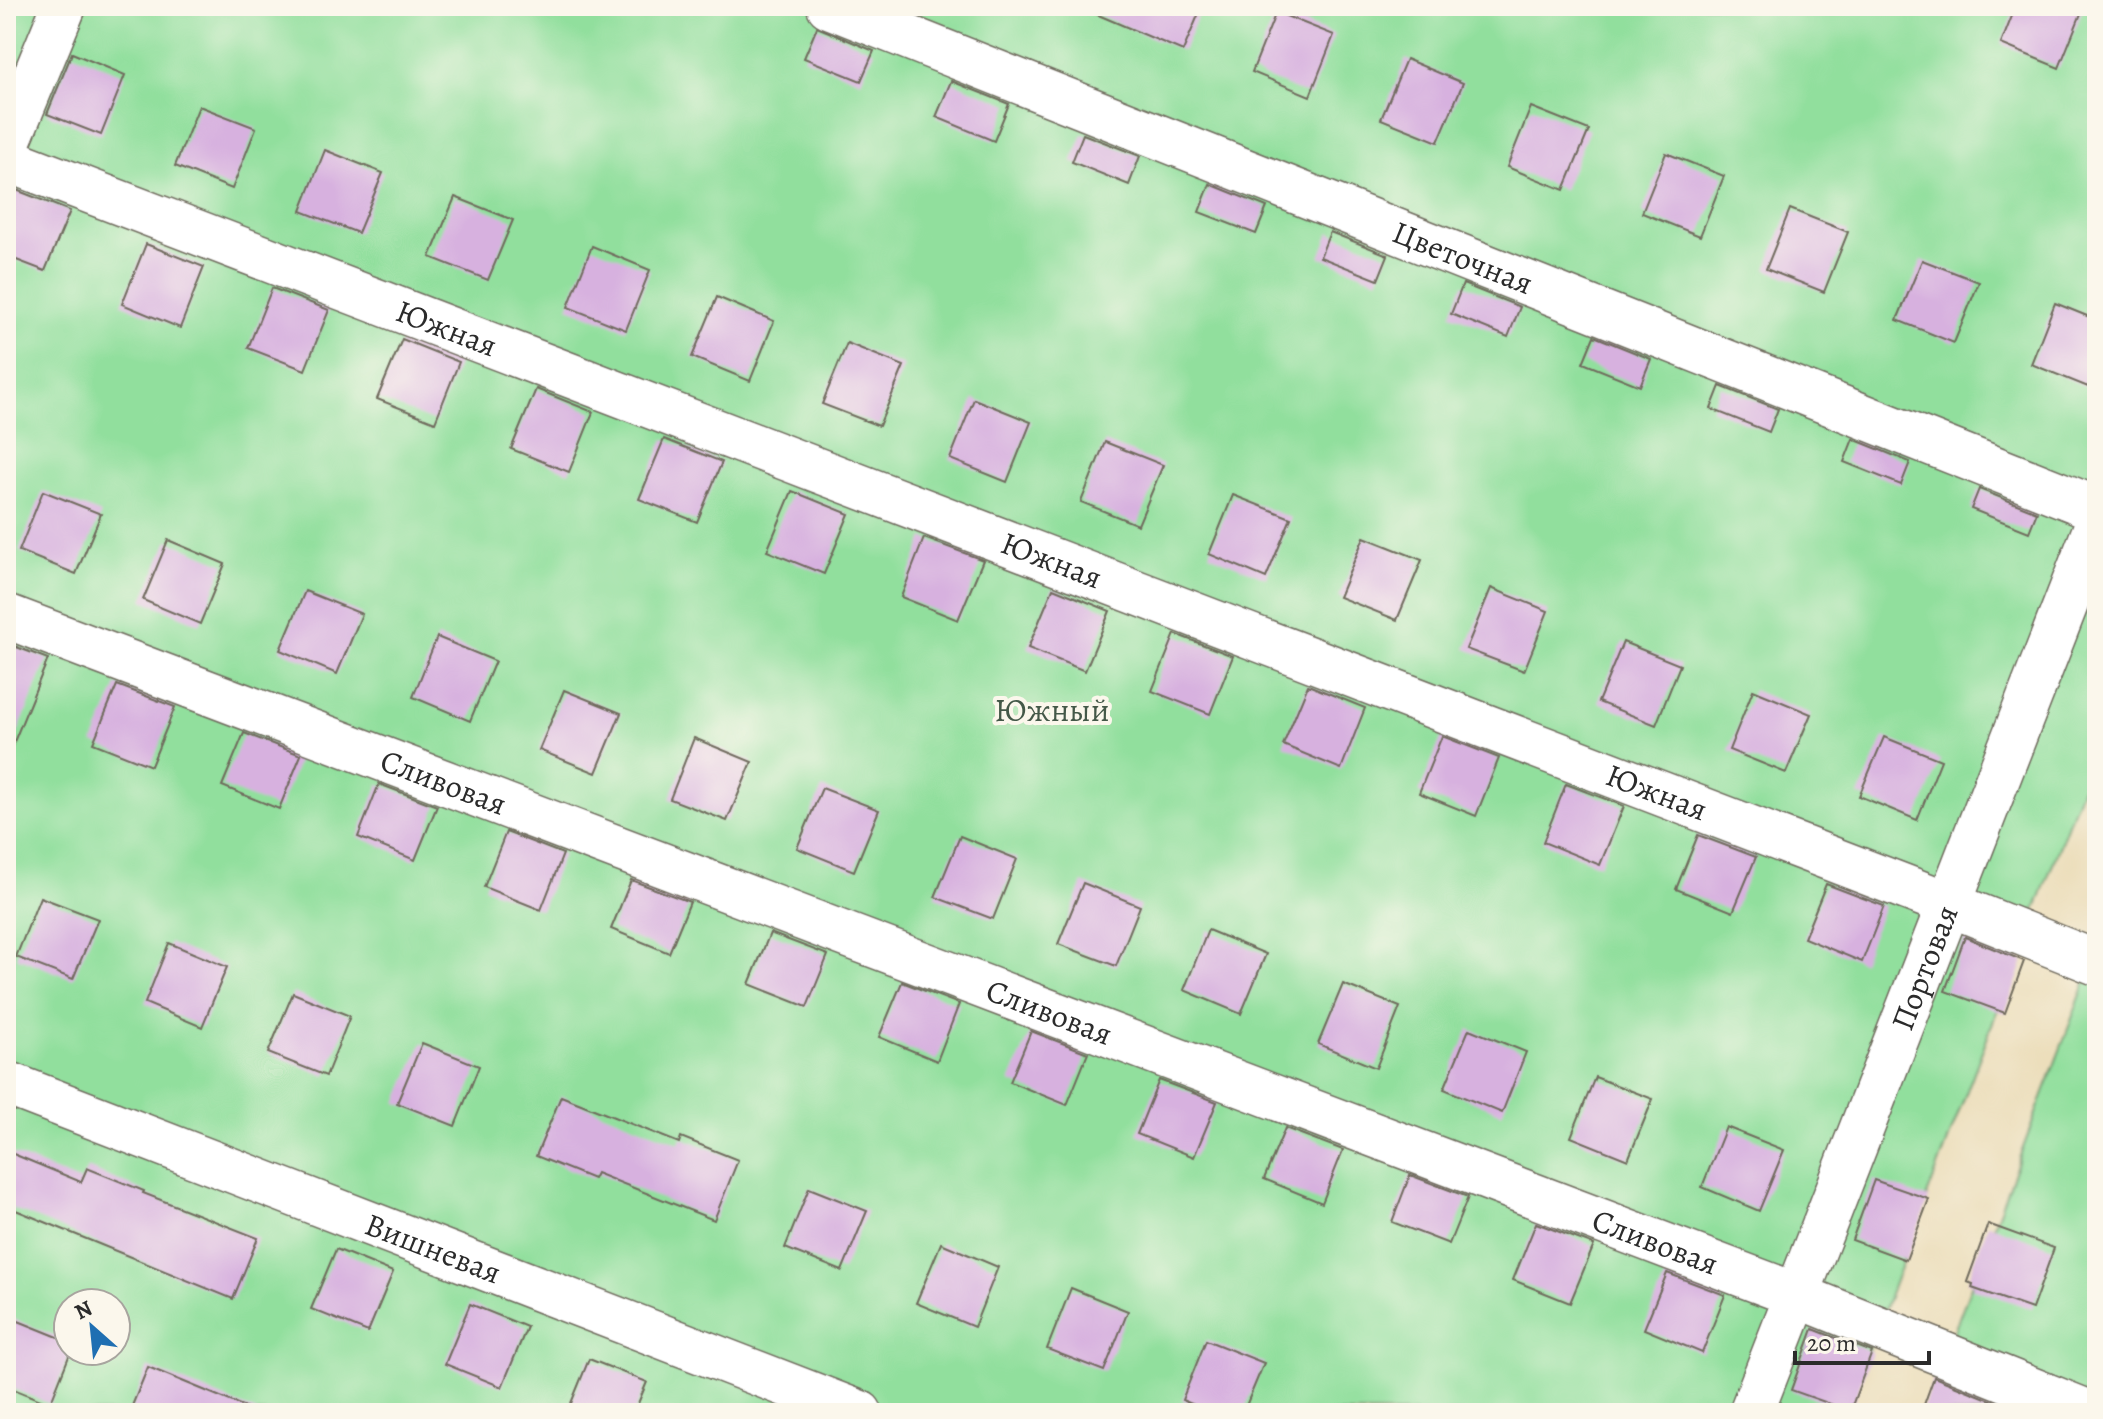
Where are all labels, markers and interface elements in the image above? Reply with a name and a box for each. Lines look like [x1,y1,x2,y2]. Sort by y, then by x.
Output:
street label: Цветочная [1386,210,1539,305]
street label: Южная [390,289,504,367]
street label: Южная [995,521,1109,599]
park label: Южный [995,688,1109,732]
street label: Сливовая [374,738,513,826]
street label: Южная [1600,753,1714,831]
street label: Портовая [1880,899,1969,1037]
street label: Сливовая [980,968,1119,1056]
street label: Сливовая [1586,1198,1725,1286]
street label: Вишневая [359,1202,508,1294]
north arrow [52,1287,132,1367]
text: N [69,1293,97,1327]
scale bar [1795,1315,1929,1365]
text: 20 m [1807,1327,1856,1359]

